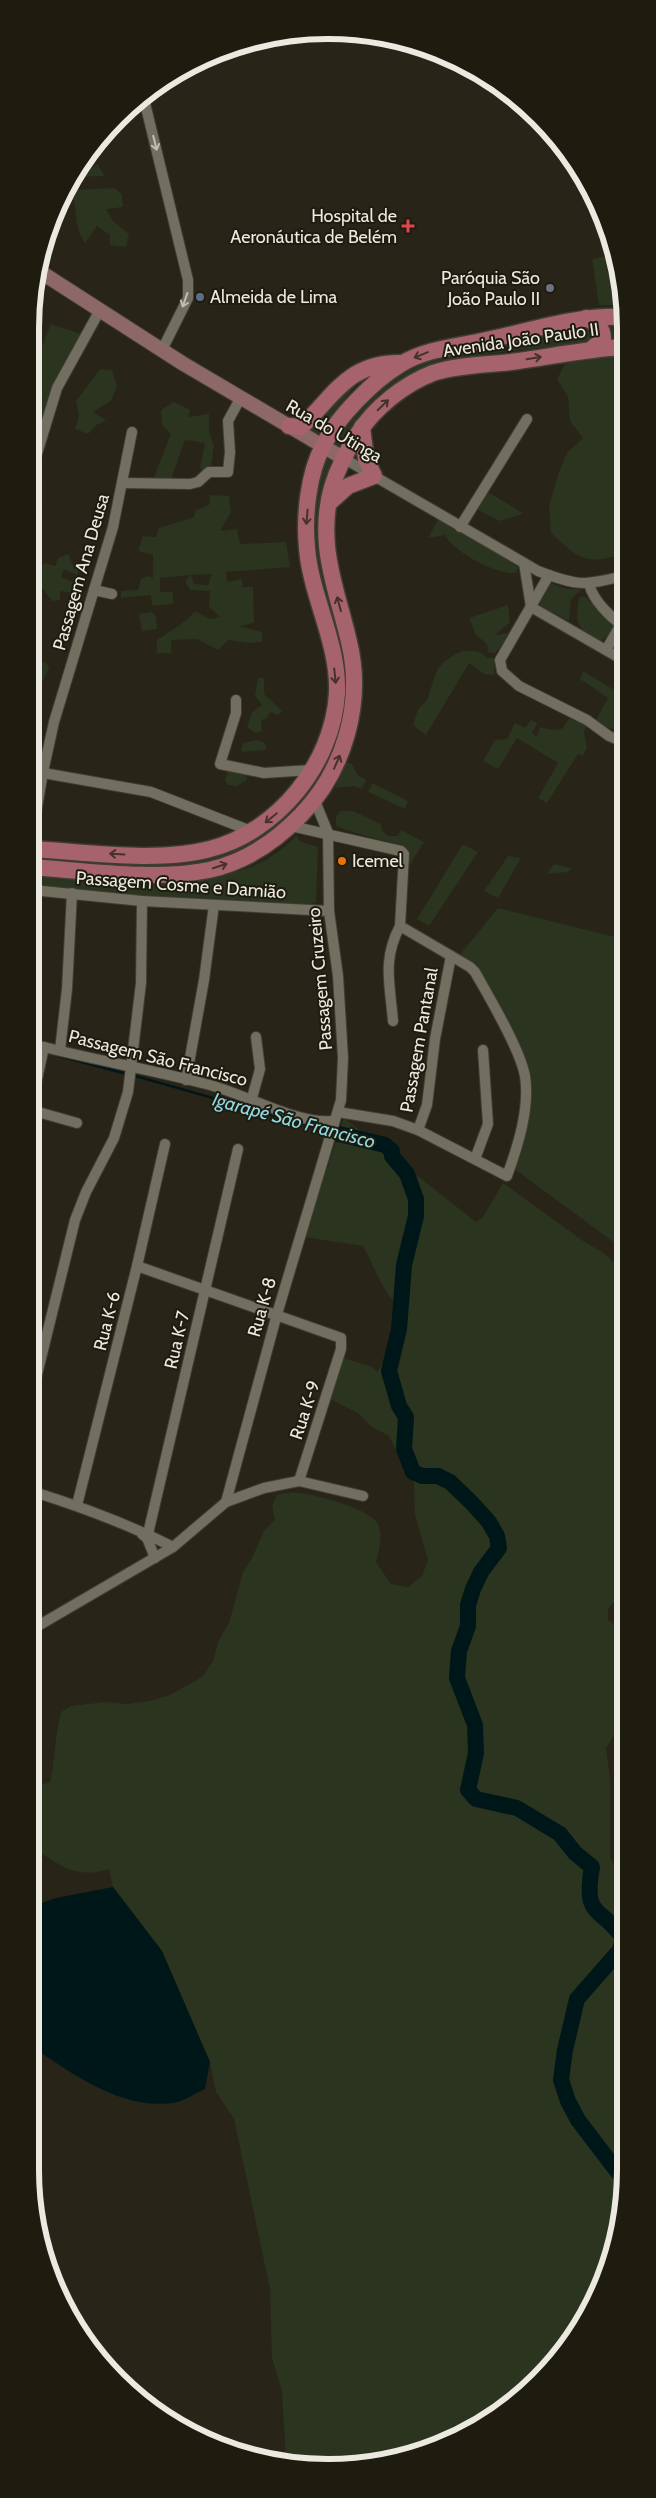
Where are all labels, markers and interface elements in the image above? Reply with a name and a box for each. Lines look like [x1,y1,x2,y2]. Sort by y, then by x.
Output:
one-way arrow [151,134,160,150]
place label: Hospital de Aeronáutica de Belém [230,205,397,248]
marker: Hospital de Aeronáutica de Belém [401,219,415,233]
place label: Paróquia São João Paulo II [441,267,540,310]
marker: Paróquia São João Paulo II [544,282,556,294]
place label: Almeida de Lima [210,286,338,308]
marker: Almeida de Lima [194,291,206,303]
one-way arrow [180,292,189,308]
street label: Avenida João Paulo II [442,318,600,362]
one-way arrow [414,351,430,360]
one-way arrow [526,353,542,363]
street label: Rua do Utinga [282,395,386,467]
one-way arrow [376,399,389,411]
street label: Passagem Ana Deusa [48,491,114,653]
one-way arrow [303,508,312,524]
one-way arrow [333,596,343,612]
one-way arrow [331,667,340,683]
one-way arrow [332,755,342,770]
one-way arrow [264,812,277,823]
one-way arrow [109,849,125,858]
place label: Icemel [352,850,404,872]
marker: Icemel [336,855,348,867]
one-way arrow [211,861,227,871]
street label: Passagem Cosme e Damião [75,867,287,903]
street label: Passagem Cruzeiro [303,907,337,1051]
street label: Passagem Pantanal [395,965,443,1114]
street label: Passagem São Francisco [66,1025,250,1091]
water label: Igarapé São Francisco [210,1088,378,1153]
street label: Rua K-8 [243,1275,281,1339]
street label: Rua K-6 [89,1289,125,1353]
street label: Rua K-7 [160,1309,194,1371]
street label: Rua K-9 [285,1378,325,1442]

